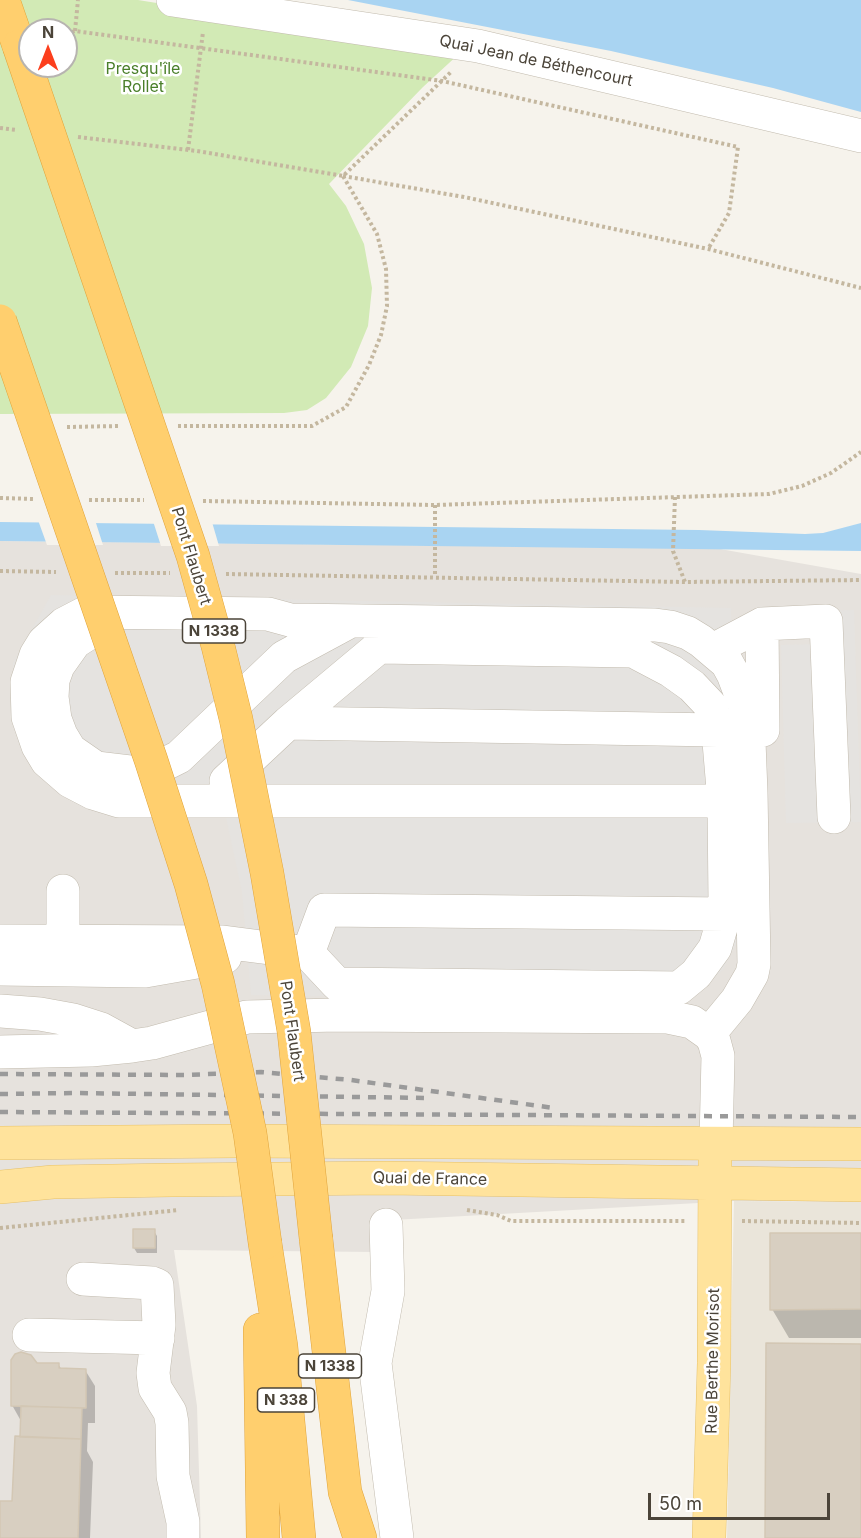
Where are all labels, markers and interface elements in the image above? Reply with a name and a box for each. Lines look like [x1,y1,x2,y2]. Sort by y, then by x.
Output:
north arrow [18,18,78,78]
text: N [42,22,54,42]
street label: Quai Jean de Béthencourt [438,31,634,91]
park label: Presqu'île Rollet [106,59,180,97]
street label: Pont Flaubert [167,505,215,607]
road number: N 1338 [182,619,246,643]
street label: Pont Flaubert [275,980,309,1082]
street label: Quai de France [373,1168,487,1190]
street label: Rue Berthe Morisot [702,1288,724,1434]
road number: N 1338 [298,1354,362,1378]
road number: N 338 [258,1388,314,1412]
scale bar [651,1481,832,1519]
text: 50 m [659,1493,702,1514]

